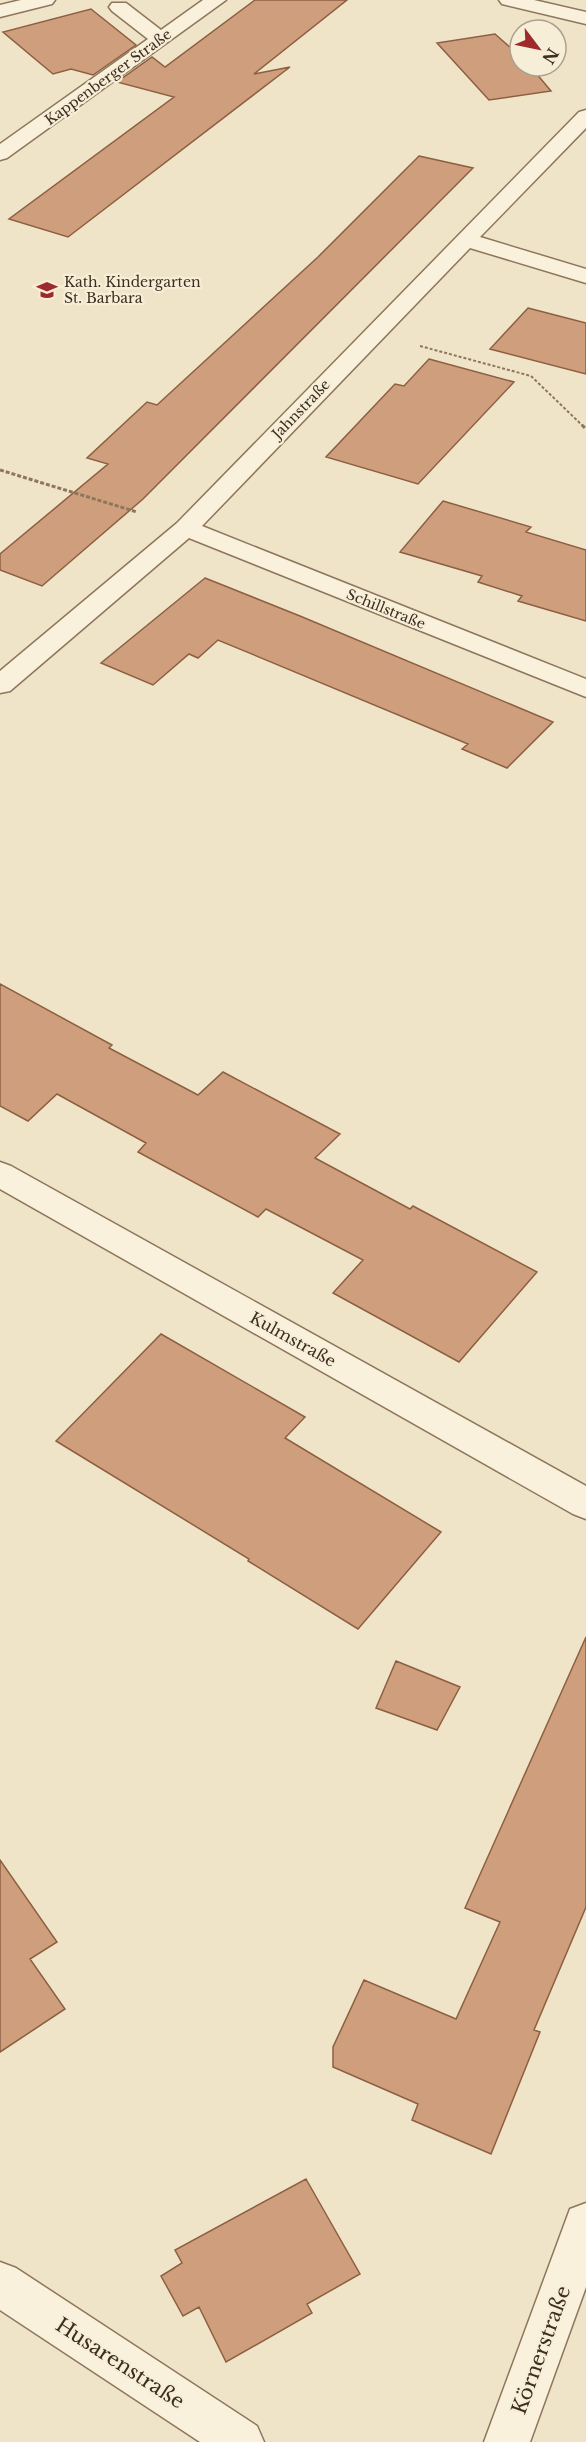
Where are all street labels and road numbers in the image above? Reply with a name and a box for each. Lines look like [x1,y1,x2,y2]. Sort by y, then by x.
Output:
street label: Kappenberger Straße [41,25,175,129]
street label: Jahnstraße [267,375,334,444]
street label: Schillstraße [344,585,428,633]
street label: Kulmstraße [246,1307,340,1371]
street label: Körnerstraße [507,2283,575,2417]
street label: Husarenstraße [51,2312,189,2414]

